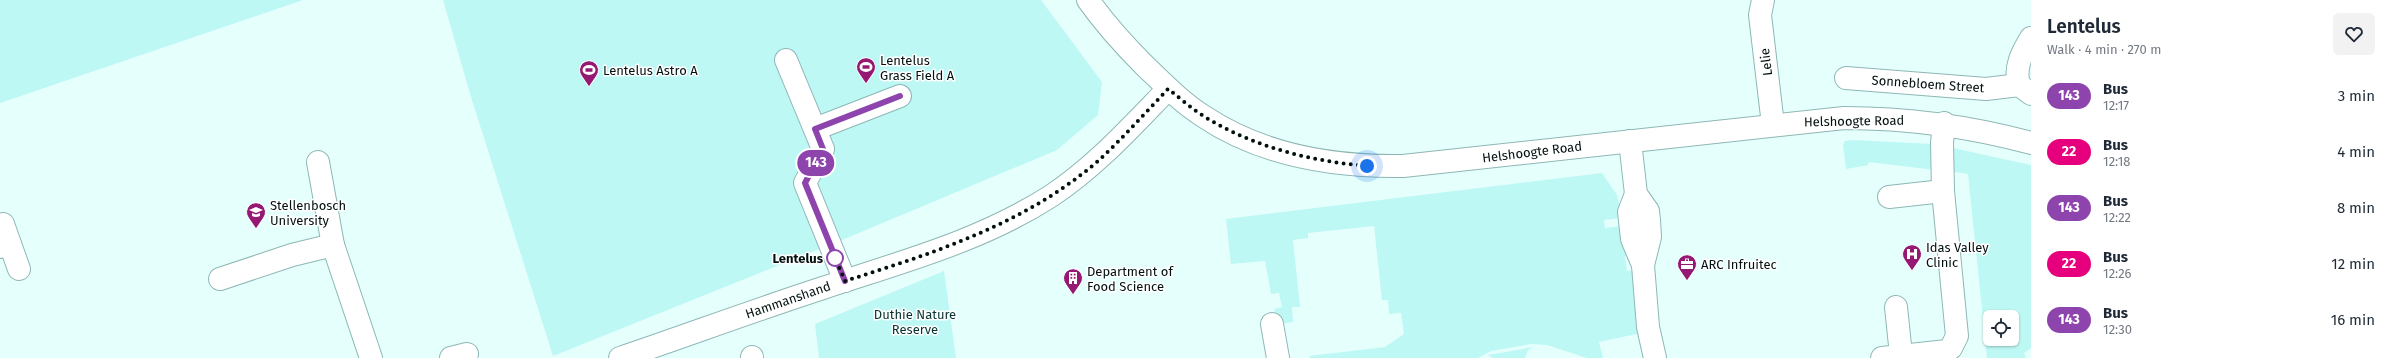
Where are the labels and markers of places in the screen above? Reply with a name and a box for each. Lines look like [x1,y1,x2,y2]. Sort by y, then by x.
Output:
place label: Lentelus Grass Field A [880,53,955,83]
sports icon: Lentelus Grass Field A [855,56,877,84]
sports icon: Lentelus Astro A [578,59,600,87]
place label: Lentelus Astro A [603,63,698,78]
place label: Stellenbosch University [270,198,346,228]
school or university icon: Stellenbosch University [245,201,267,229]
place label: Idas Valley Clinic [1926,240,1989,270]
hospital icon: Idas Valley Clinic [1901,243,1923,271]
marker: Lentelus [826,249,844,267]
place label: Lentelus [772,251,824,266]
office icon: ARC Infruitec [1676,253,1698,281]
place label: ARC Infruitec [1701,257,1777,272]
place label: Department of Food Science [1087,264,1174,294]
building icon: Department of Food Science [1062,267,1084,295]

